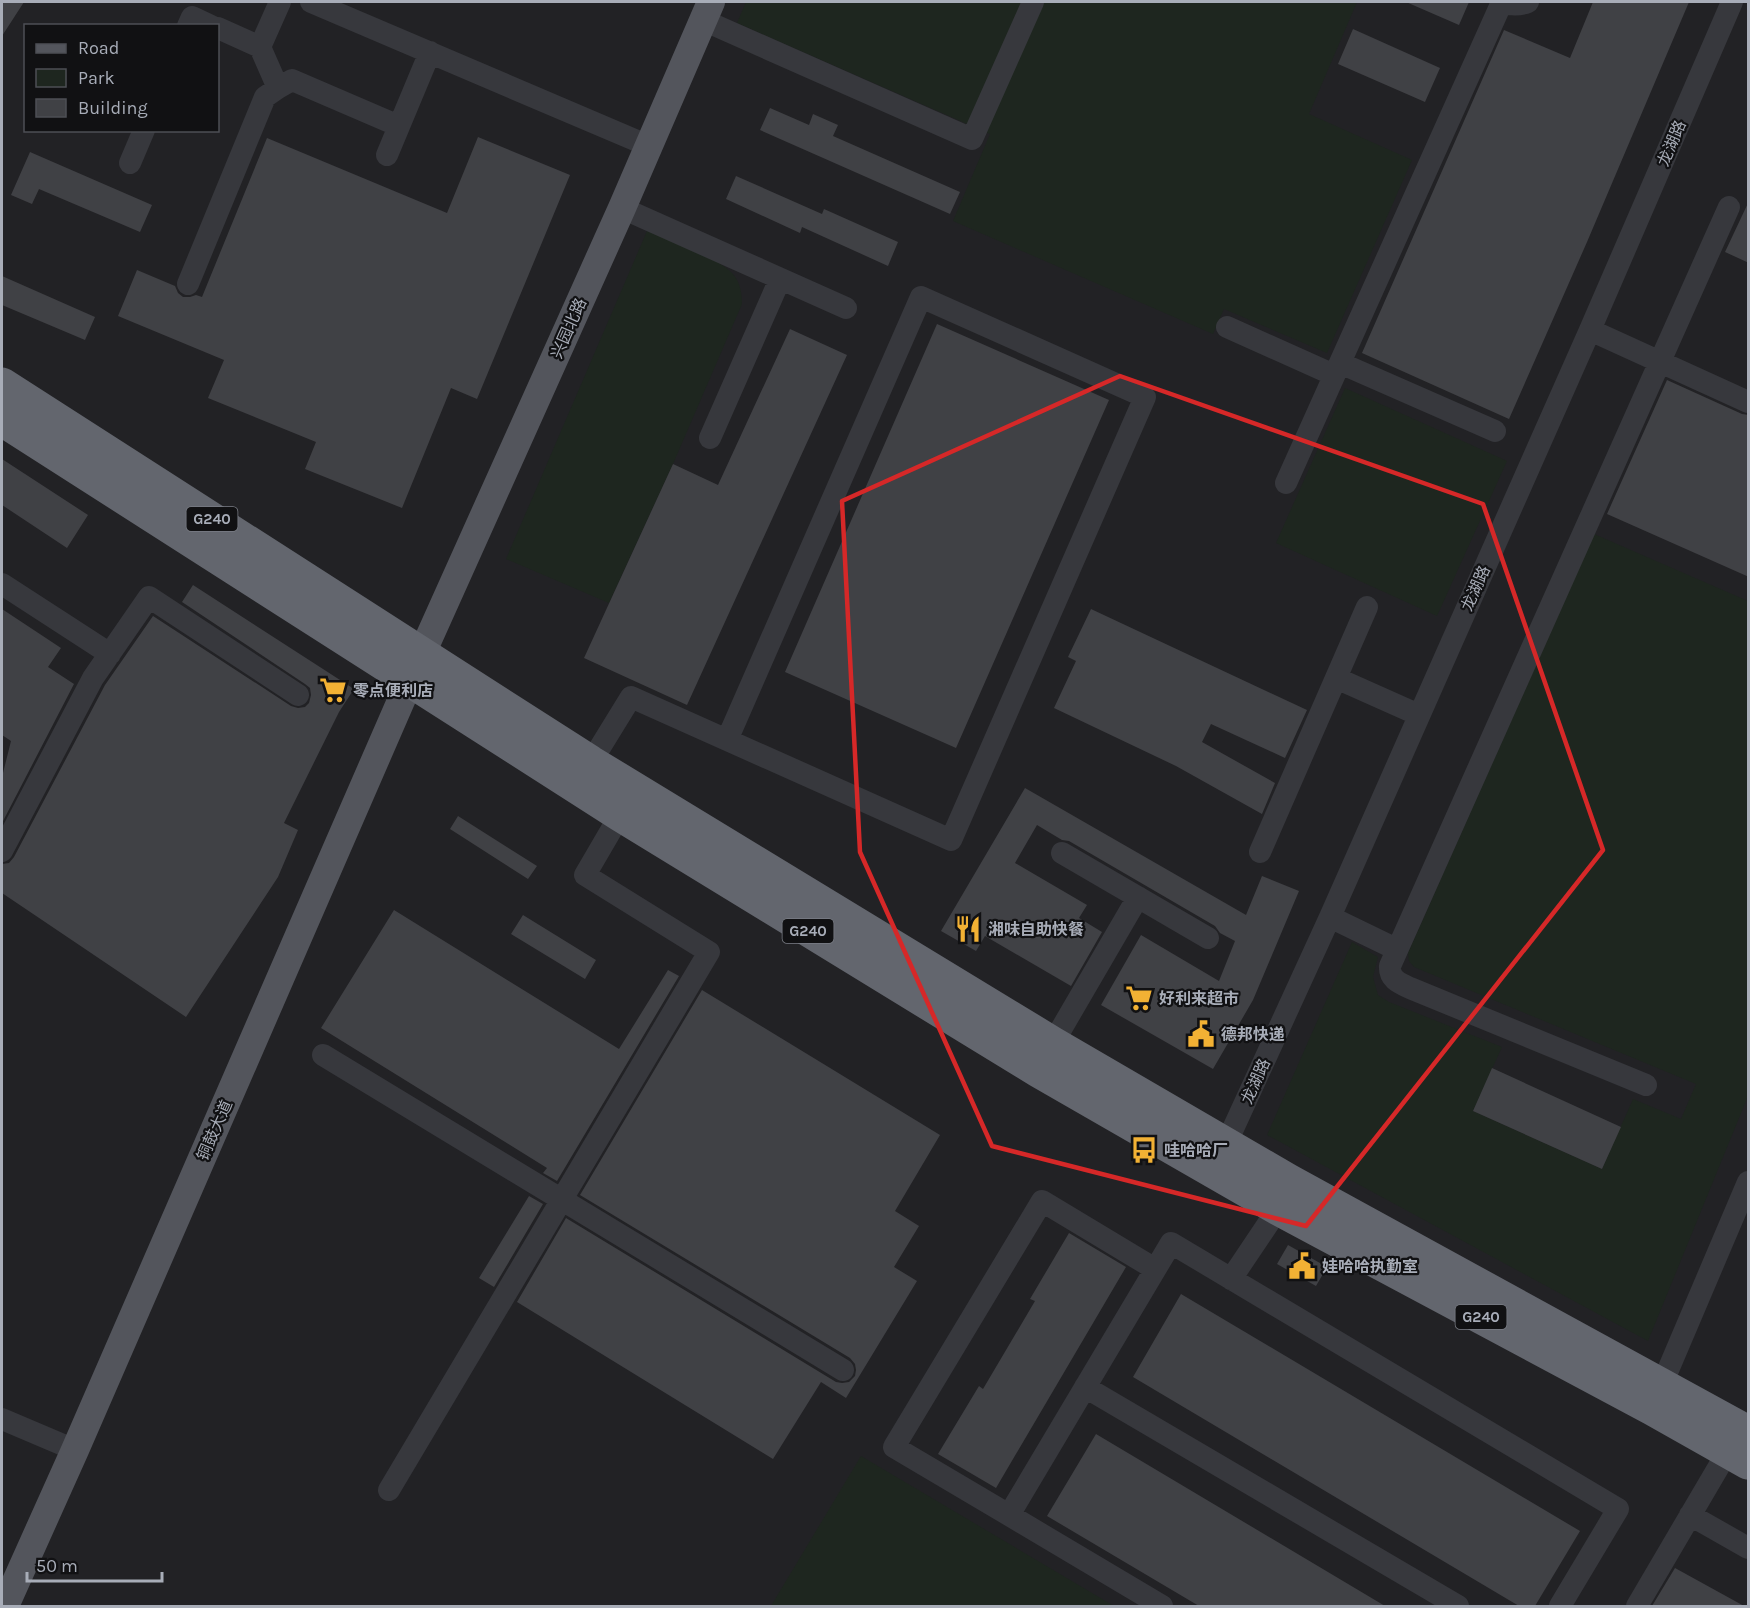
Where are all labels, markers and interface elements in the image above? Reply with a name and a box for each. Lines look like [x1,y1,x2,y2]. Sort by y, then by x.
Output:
legend [24,24,219,132]
text: Road [78,37,119,59]
text: Park [78,67,115,89]
text: Building [78,97,148,119]
street label: 龙湖路 [1653,117,1690,169]
street label: 兴园北路 [547,295,590,361]
road number: G240 [186,507,238,531]
street label: 龙湖路 [1457,562,1494,614]
supermarket icon: 零点便利店 [318,675,348,705]
place label: 零点便利店 [353,681,433,700]
restaurant icon: 湘味自助快餐 [953,914,983,944]
road number: G240 [782,919,834,943]
place label: 湘味自助快餐 [988,920,1084,939]
supermarket icon: 好利来超市 [1124,983,1154,1013]
place label: 好利来超市 [1159,989,1239,1008]
public building icon: 德邦快递 [1186,1019,1216,1049]
place label: 德邦快递 [1221,1025,1285,1044]
street label: 龙湖路 [1237,1055,1274,1107]
street label: 铜鼓大道 [193,1097,236,1163]
bus stop icon: 哇哈哈厂 [1129,1135,1159,1165]
place label: 哇哈哈厂 [1164,1141,1228,1160]
public building icon: 娃哈哈执勤室 [1287,1251,1317,1281]
place label: 娃哈哈执勤室 [1322,1257,1418,1276]
road number: G240 [1456,1305,1506,1329]
scale bar [27,1545,162,1583]
text: 50 m [36,1555,78,1577]

